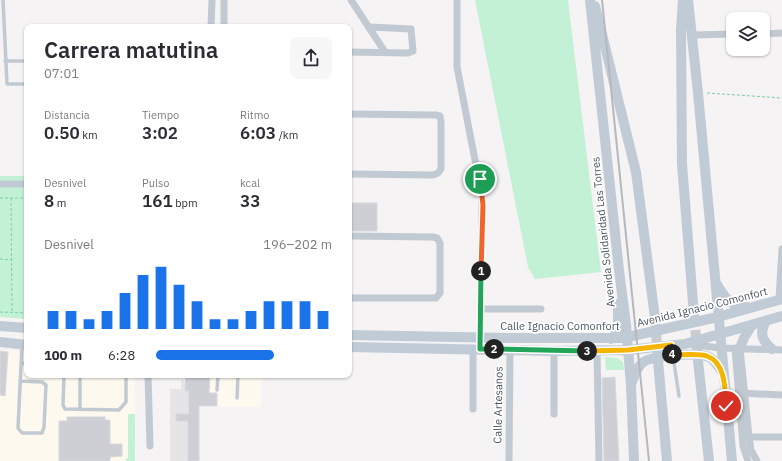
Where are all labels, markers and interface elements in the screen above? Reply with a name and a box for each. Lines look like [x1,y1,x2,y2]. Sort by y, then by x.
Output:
map controls [726,12,770,56]
button: layers [726,12,770,56]
text: Carrera matutina [44,35,218,64]
button: share [290,37,332,79]
text: 07:01 [44,65,79,82]
text: Distancia [44,108,90,122]
text: Tiempo [142,108,179,122]
text: Ritmo [240,108,269,122]
text: 0.50 [44,122,80,144]
text: 3:02 [142,122,178,144]
text: 6:03 [240,122,276,144]
text: km [80,128,98,142]
text: /km [276,128,298,142]
street label: Avenida Solidaridad Las Torres [588,156,618,308]
pin [463,162,497,196]
icon: arrive [469,168,491,190]
text: Desnivel [44,176,86,190]
text: Pulso [142,176,169,190]
text: kcal [240,176,260,190]
text: 8 [44,190,54,212]
text: 161 [142,190,173,212]
text: 33 [240,190,260,212]
text: m [54,196,66,210]
text: bpm [173,196,198,210]
text: Desnivel [44,236,94,253]
text: 196–202 m [263,236,332,253]
pin: 1 [471,261,491,281]
text: 1 [478,264,484,278]
street label: Avenida Ignacio Comonfort [635,284,769,330]
street label: Calle Ignacio Comonfort [500,319,620,333]
pin: 2 [484,339,504,359]
pin: 3 [577,341,597,361]
text: 2 [491,342,497,356]
text: 3 [584,344,590,358]
pin: 4 [662,344,682,364]
text: 100 m [44,347,82,364]
text: 6:28 [108,347,135,364]
text: 4 [669,347,675,361]
street label: Calle Artesanos [490,366,506,444]
pin [709,389,743,423]
icon: check [715,395,737,417]

